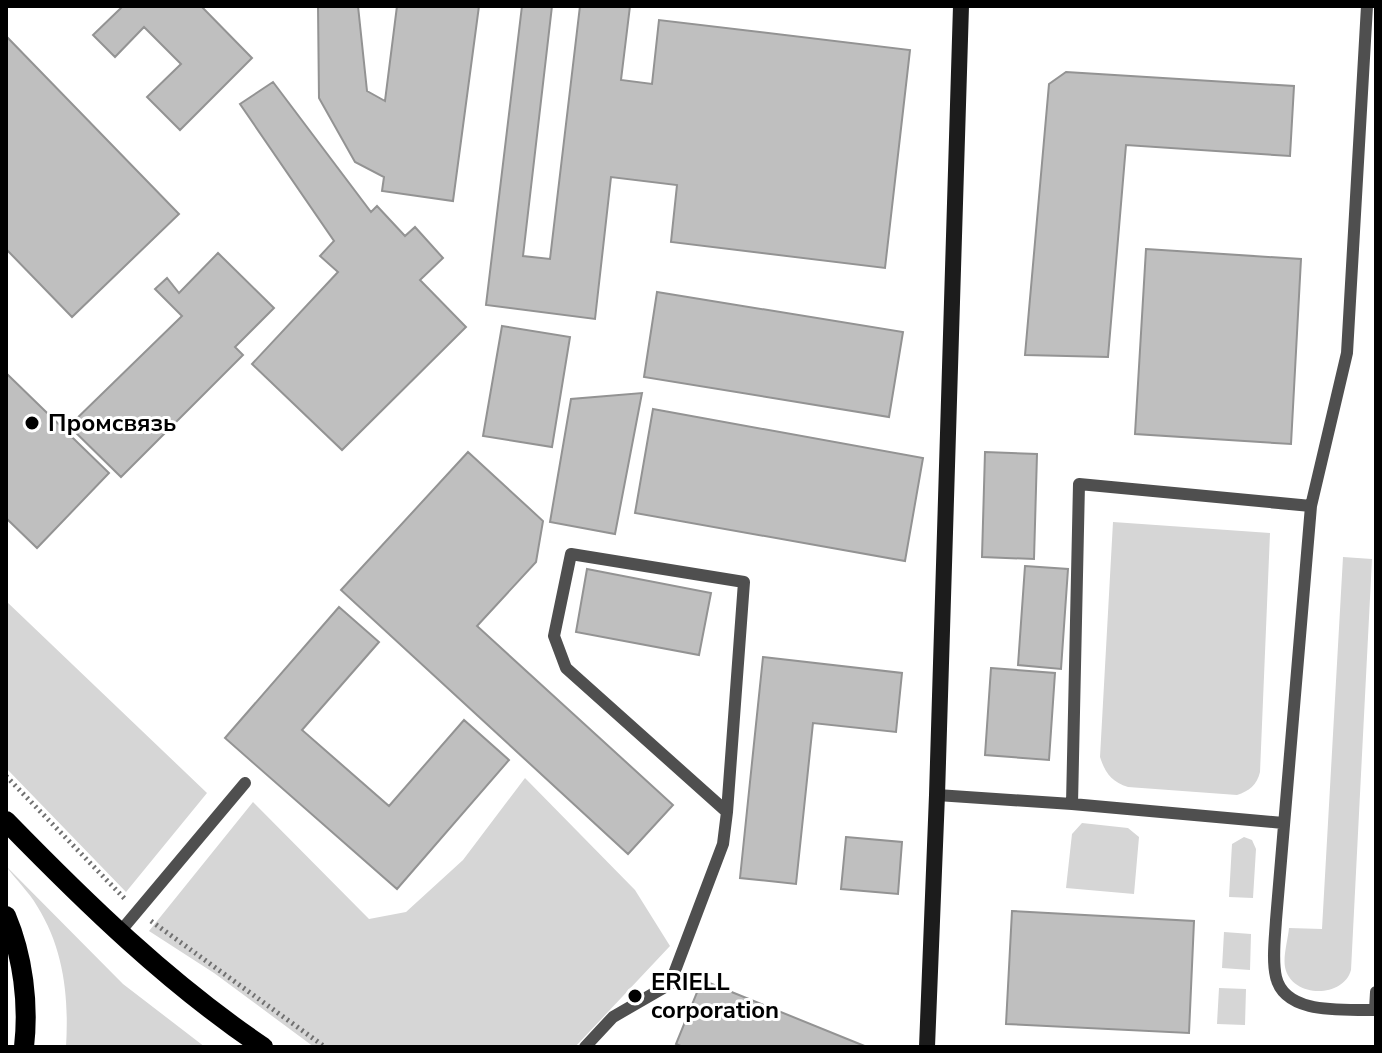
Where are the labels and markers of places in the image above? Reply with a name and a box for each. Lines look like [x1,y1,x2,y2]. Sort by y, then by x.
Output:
place label: Промсвязь [48,407,176,439]
marker: Промсвязь [23,414,41,432]
place label: ERIELL corporation [651,966,779,1026]
marker: ERIELL corporation [626,987,644,1005]

